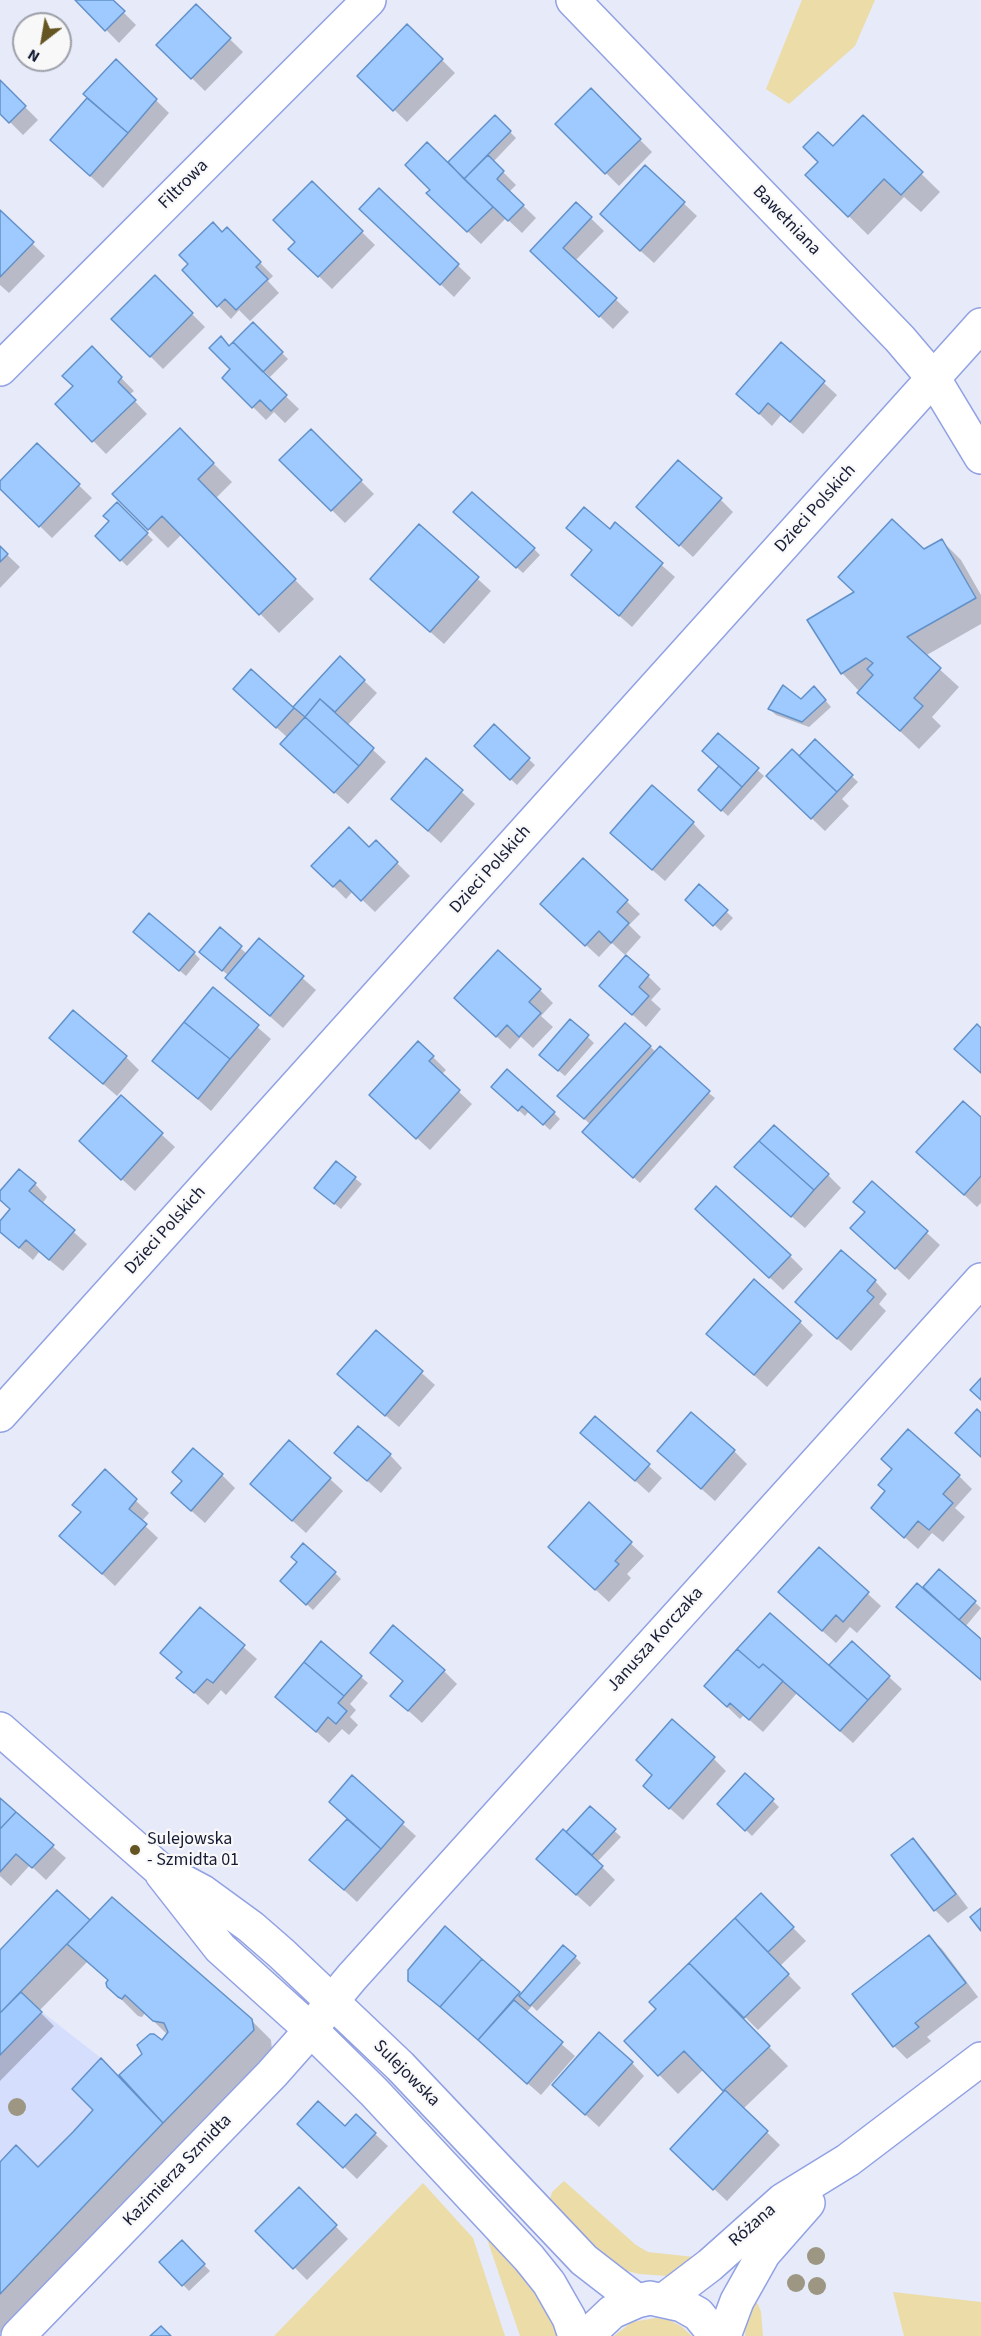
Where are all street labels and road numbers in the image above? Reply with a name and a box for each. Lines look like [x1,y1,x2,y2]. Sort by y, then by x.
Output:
street label: Filtrowa [155,156,213,214]
street label: Bawełniana [747,181,825,261]
street label: Dzieci Polskich [771,460,861,558]
street label: Dzieci Polskich [446,821,536,919]
street label: Dzieci Polskich [121,1182,211,1280]
street label: Janusza Korczaka [603,1583,709,1697]
street label: Sulejowska [368,2036,444,2112]
street label: Kazimierza Szmidta [119,2111,237,2231]
street label: Różana [725,2200,781,2252]

